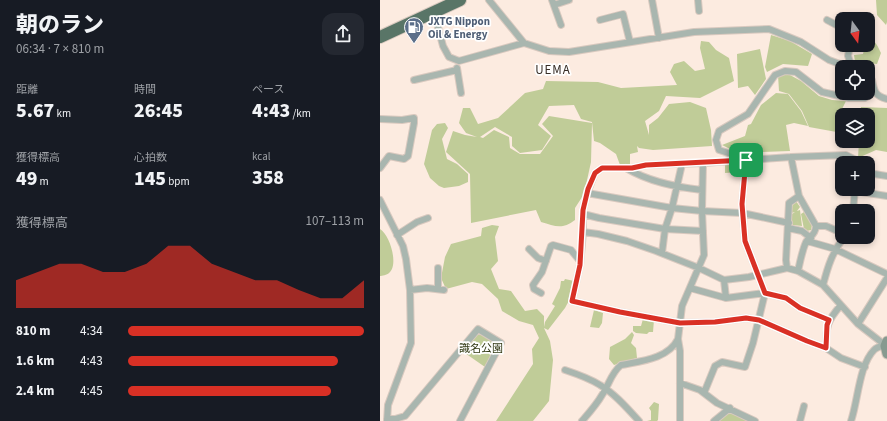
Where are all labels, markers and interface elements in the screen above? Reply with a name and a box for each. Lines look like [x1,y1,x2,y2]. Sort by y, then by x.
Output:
text: 朝のラン [16,9,104,41]
north arrow [835,12,875,52]
map controls [835,12,875,244]
button: share [322,13,364,55]
place label: JXTG Nippon Oil & Energy [428,14,490,42]
fuel station icon: JXTG Nippon Oil & Energy [403,16,425,44]
text: 06:34 · 7 × 810 m [16,40,104,58]
button: locate [835,60,875,100]
district label: UEMA [535,61,571,79]
text: 距離 [16,82,38,97]
text: 時間 [134,82,156,97]
text: ペース [252,82,284,97]
text: 5.67 [16,97,54,125]
text: 26:45 [134,97,183,125]
text: 4:43 [252,97,290,125]
text: km [54,106,71,121]
text: /km [290,106,311,121]
button: layers [835,108,875,148]
pin [729,143,763,177]
text: kcal [252,149,271,164]
icon: arrive [735,149,757,171]
text: 獲得標高 [16,150,60,165]
text: 心拍数 [134,150,167,165]
button: + [835,156,875,196]
text: 358 [252,164,284,192]
text: 49 [16,165,37,193]
text: 145 [134,165,166,193]
text: m [37,174,49,189]
text: bpm [166,174,190,189]
button: − [835,204,875,244]
text: 107–113 m [306,212,364,230]
text: 獲得標高 [16,214,68,232]
text: 810 m [16,322,50,340]
text: 4:34 [80,322,103,340]
park label: 識名公園 [459,341,503,356]
text: 1.6 km [16,352,55,370]
text: 4:43 [80,352,103,370]
text: 2.4 km [16,382,55,400]
text: 4:45 [80,382,103,400]

